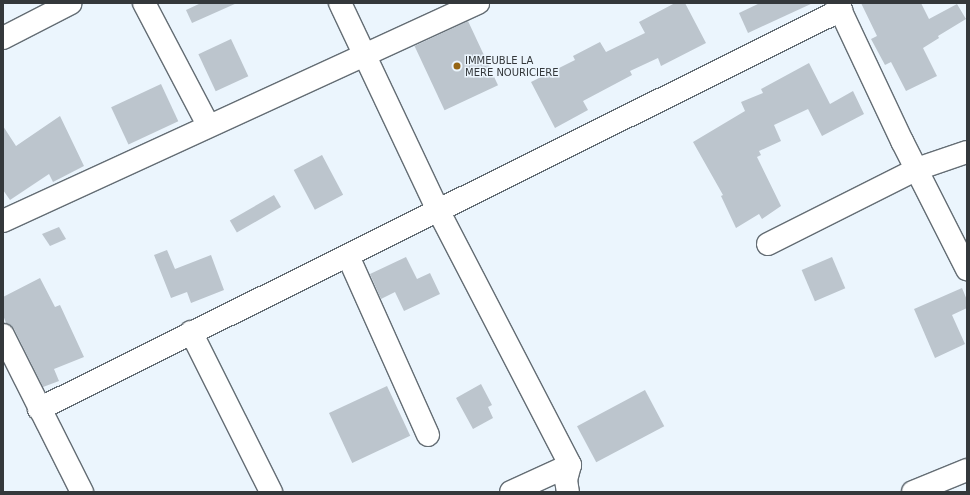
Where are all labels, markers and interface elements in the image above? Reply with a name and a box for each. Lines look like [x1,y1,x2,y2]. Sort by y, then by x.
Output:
place label: IMMEUBLE LA MERE NOURICIERE [465,54,558,78]
marker: IMMEUBLE LA MERE NOURICIERE [452,61,462,71]

